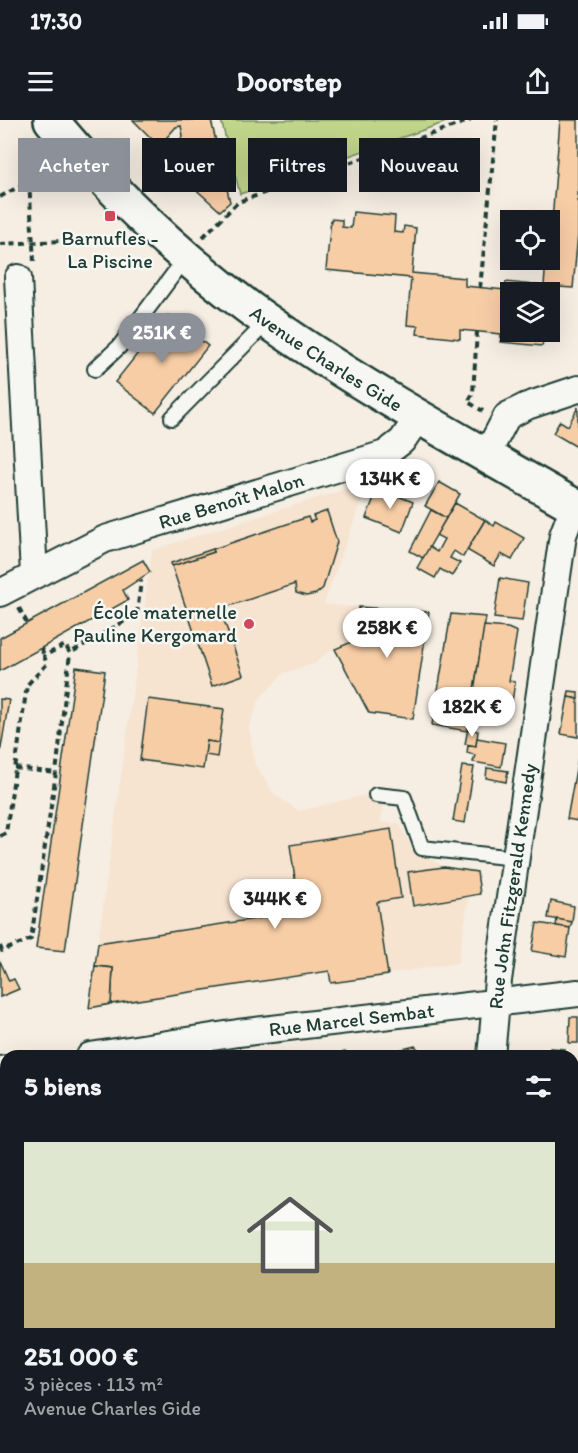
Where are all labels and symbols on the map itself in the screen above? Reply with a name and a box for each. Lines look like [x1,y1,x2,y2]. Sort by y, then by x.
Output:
marker: Barnufles - La Piscine [103,209,117,223]
place label: Barnufles - La Piscine [61,226,159,273]
street label: Avenue Charles Gide [245,300,407,417]
pin: 251K € [113,313,211,364]
pin: 134K € [341,459,439,510]
street label: Rue Benoît Malon [156,467,307,534]
place label: École maternelle Pauline Kergomard [73,600,237,647]
pin: 258K € [338,608,436,659]
marker: École maternelle Pauline Kergomard [242,617,256,631]
pin: 182K € [423,687,521,738]
street label: Rue John Fitzgerald Kennedy [483,761,542,1010]
pin: 344K € [226,879,324,930]
street label: Rue Marcel Sembat [267,998,435,1041]

